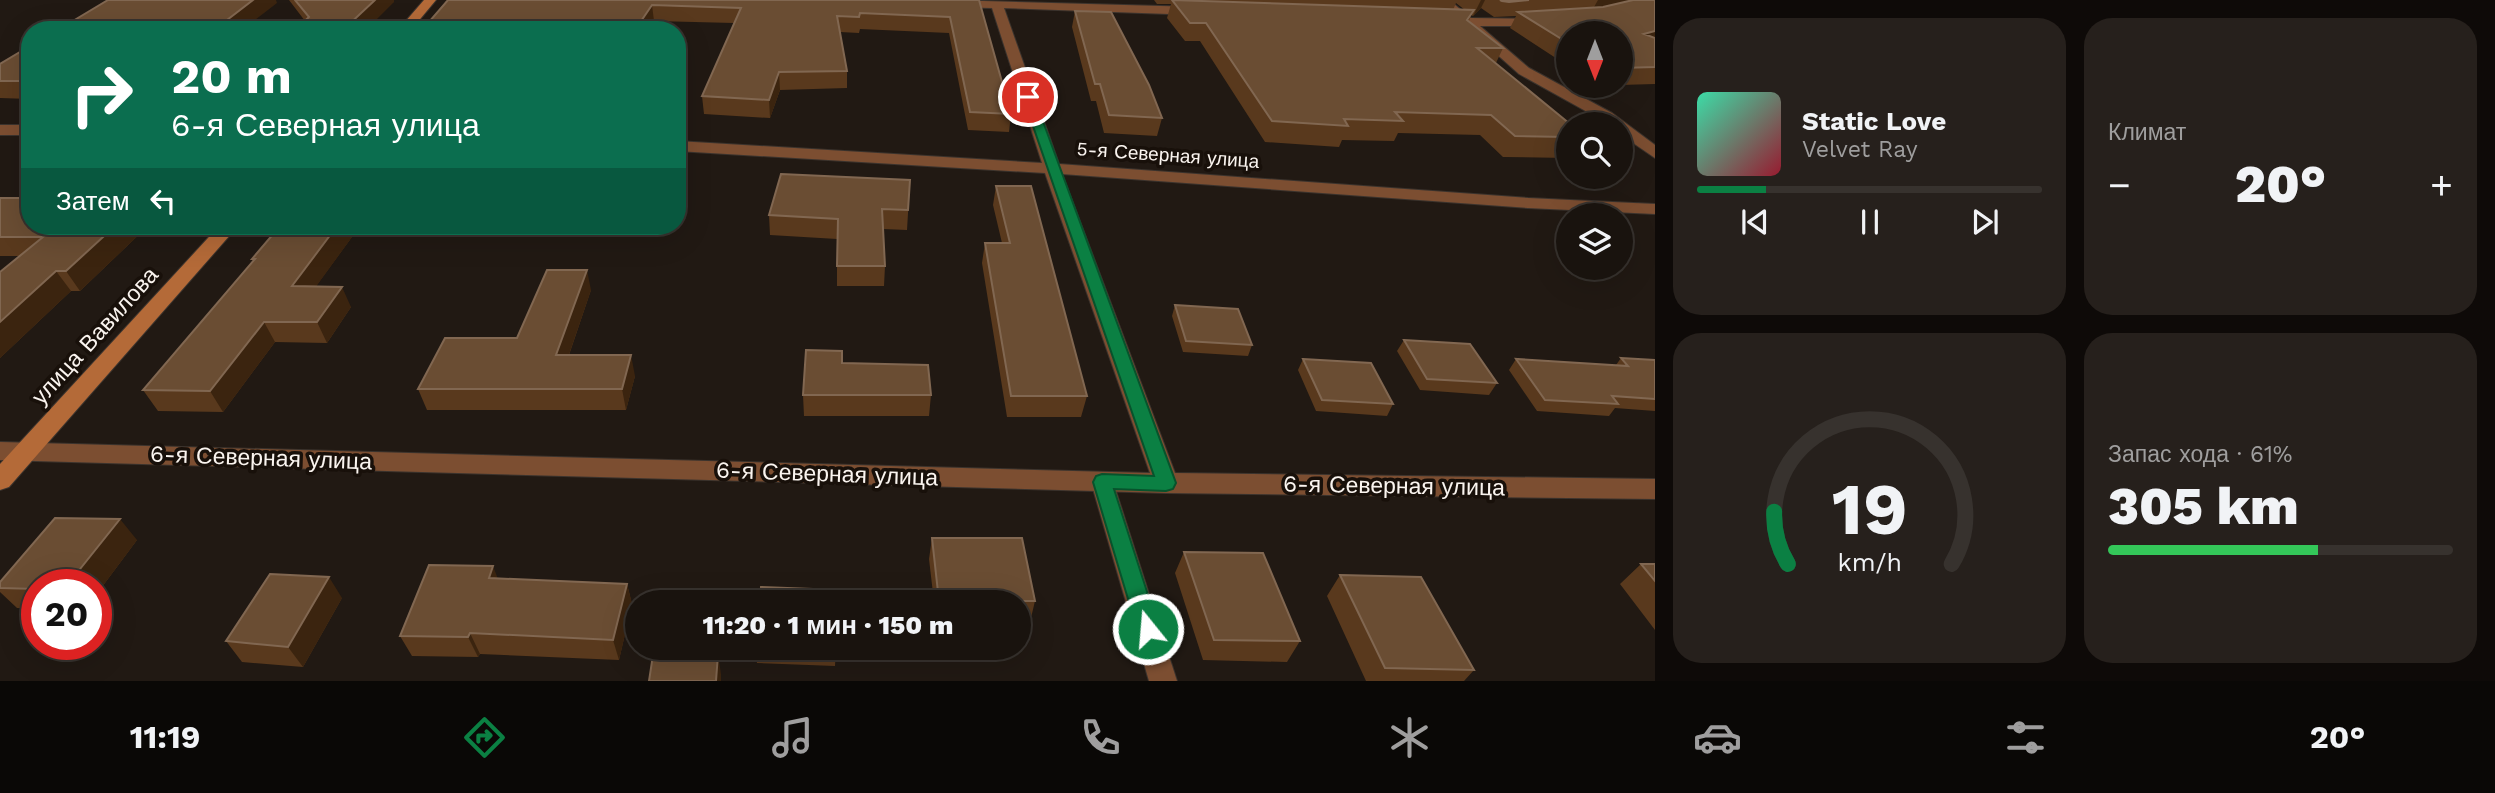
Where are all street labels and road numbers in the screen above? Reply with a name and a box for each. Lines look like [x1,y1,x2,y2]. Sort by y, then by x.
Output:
street label: 5-я Северная улица [1076,137,1260,173]
street label: улица Вавилова [26,262,164,410]
street label: 6-я Северная улица [150,441,373,475]
street label: 6-я Северная улица [716,457,939,491]
street label: 6-я Северная улица [1283,471,1505,501]

